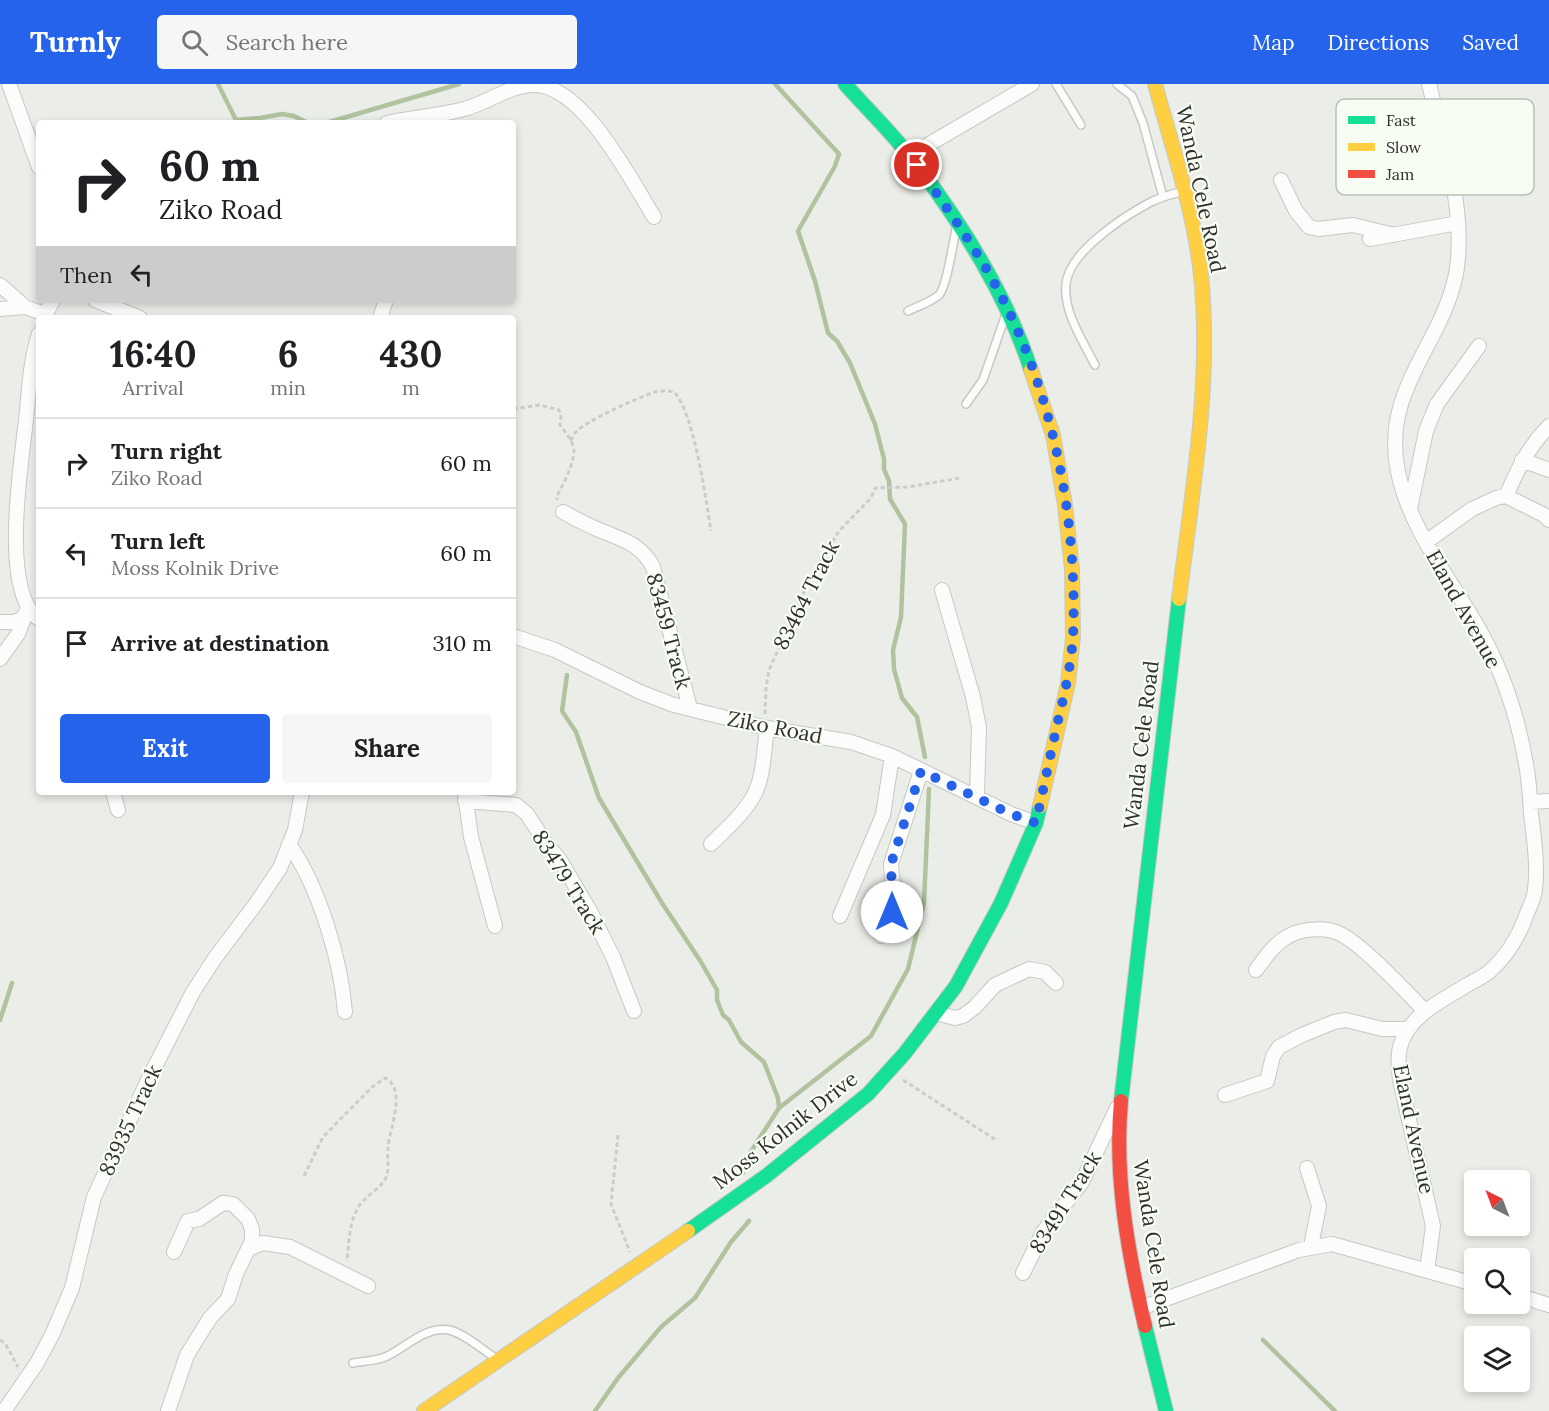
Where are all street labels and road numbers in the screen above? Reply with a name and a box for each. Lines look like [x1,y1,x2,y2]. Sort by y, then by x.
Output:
street label: Wanda Cele Road [1170,103,1232,275]
street label: 83464 Track [767,535,845,654]
street label: Eland Avenue [1420,545,1508,673]
street label: 83459 Track [641,570,698,693]
street label: Wanda Cele Road [1117,659,1165,831]
street label: Ziko Road [725,705,825,749]
street label: 83479 Track [526,825,612,940]
street label: 83935 Track [92,1059,168,1180]
street label: Eland Avenue [1387,1062,1441,1196]
street label: Moss Kolnik Drive [707,1065,863,1195]
street label: 83491 Track [1023,1145,1107,1258]
street label: Wanda Cele Road [1127,1158,1181,1330]

